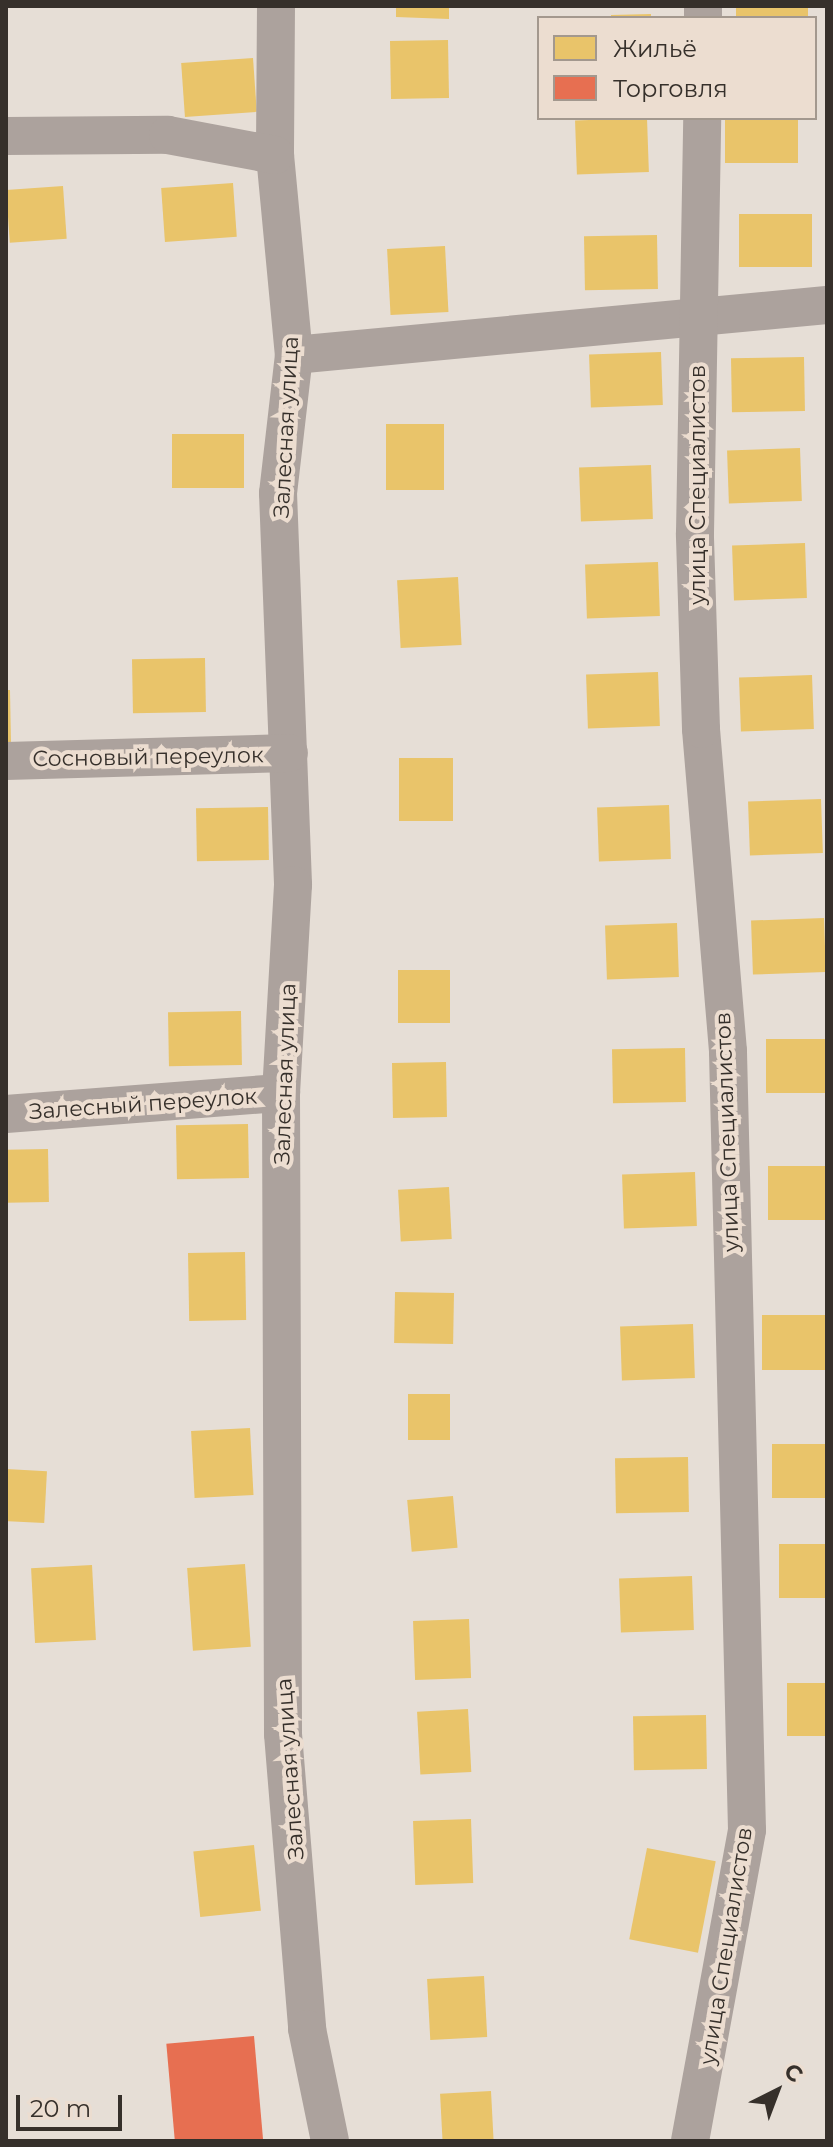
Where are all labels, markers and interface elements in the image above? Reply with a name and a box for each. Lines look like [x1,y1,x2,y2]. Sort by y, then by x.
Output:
legend [537,16,817,120]
text: Жильё [613,34,697,63]
text: Торговля [613,74,728,103]
street label: Залесная улица [268,336,304,518]
street label: улица Специалистов [685,365,711,605]
street label: Сосновый переулок [32,742,264,772]
street label: Залесная улица [269,983,301,1165]
street label: улица Специалистов [710,1012,744,1252]
street label: Залесный переулок [28,1083,258,1125]
street label: Залесная улица [270,1677,310,1861]
street label: улица Специалистов [694,1825,758,2067]
north arrow [737,2051,817,2131]
text: С [778,2057,808,2088]
scale bar [20,2079,126,2129]
text: 20 m [30,2094,91,2123]

